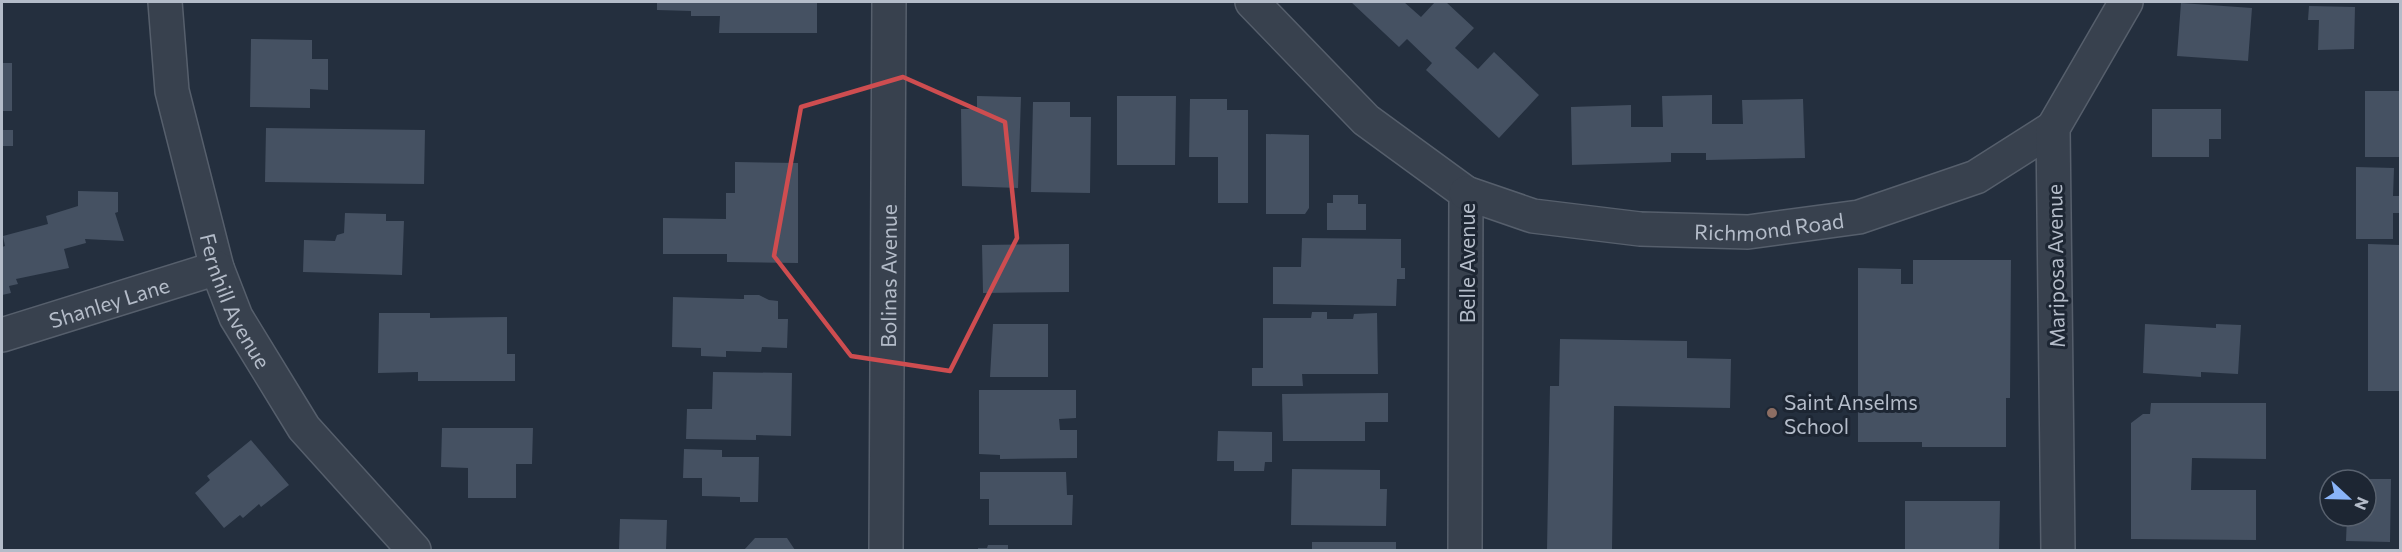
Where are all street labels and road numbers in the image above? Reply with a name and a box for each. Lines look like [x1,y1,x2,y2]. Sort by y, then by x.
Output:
street label: Mariposa Avenue [2041,184,2069,348]
street label: Belle Avenue [1454,203,1479,323]
street label: Bolinas Avenue [875,204,900,348]
street label: Richmond Road [1694,207,1845,245]
street label: Fernhill Avenue [196,230,277,372]
street label: Shanley Lane [46,271,172,332]

